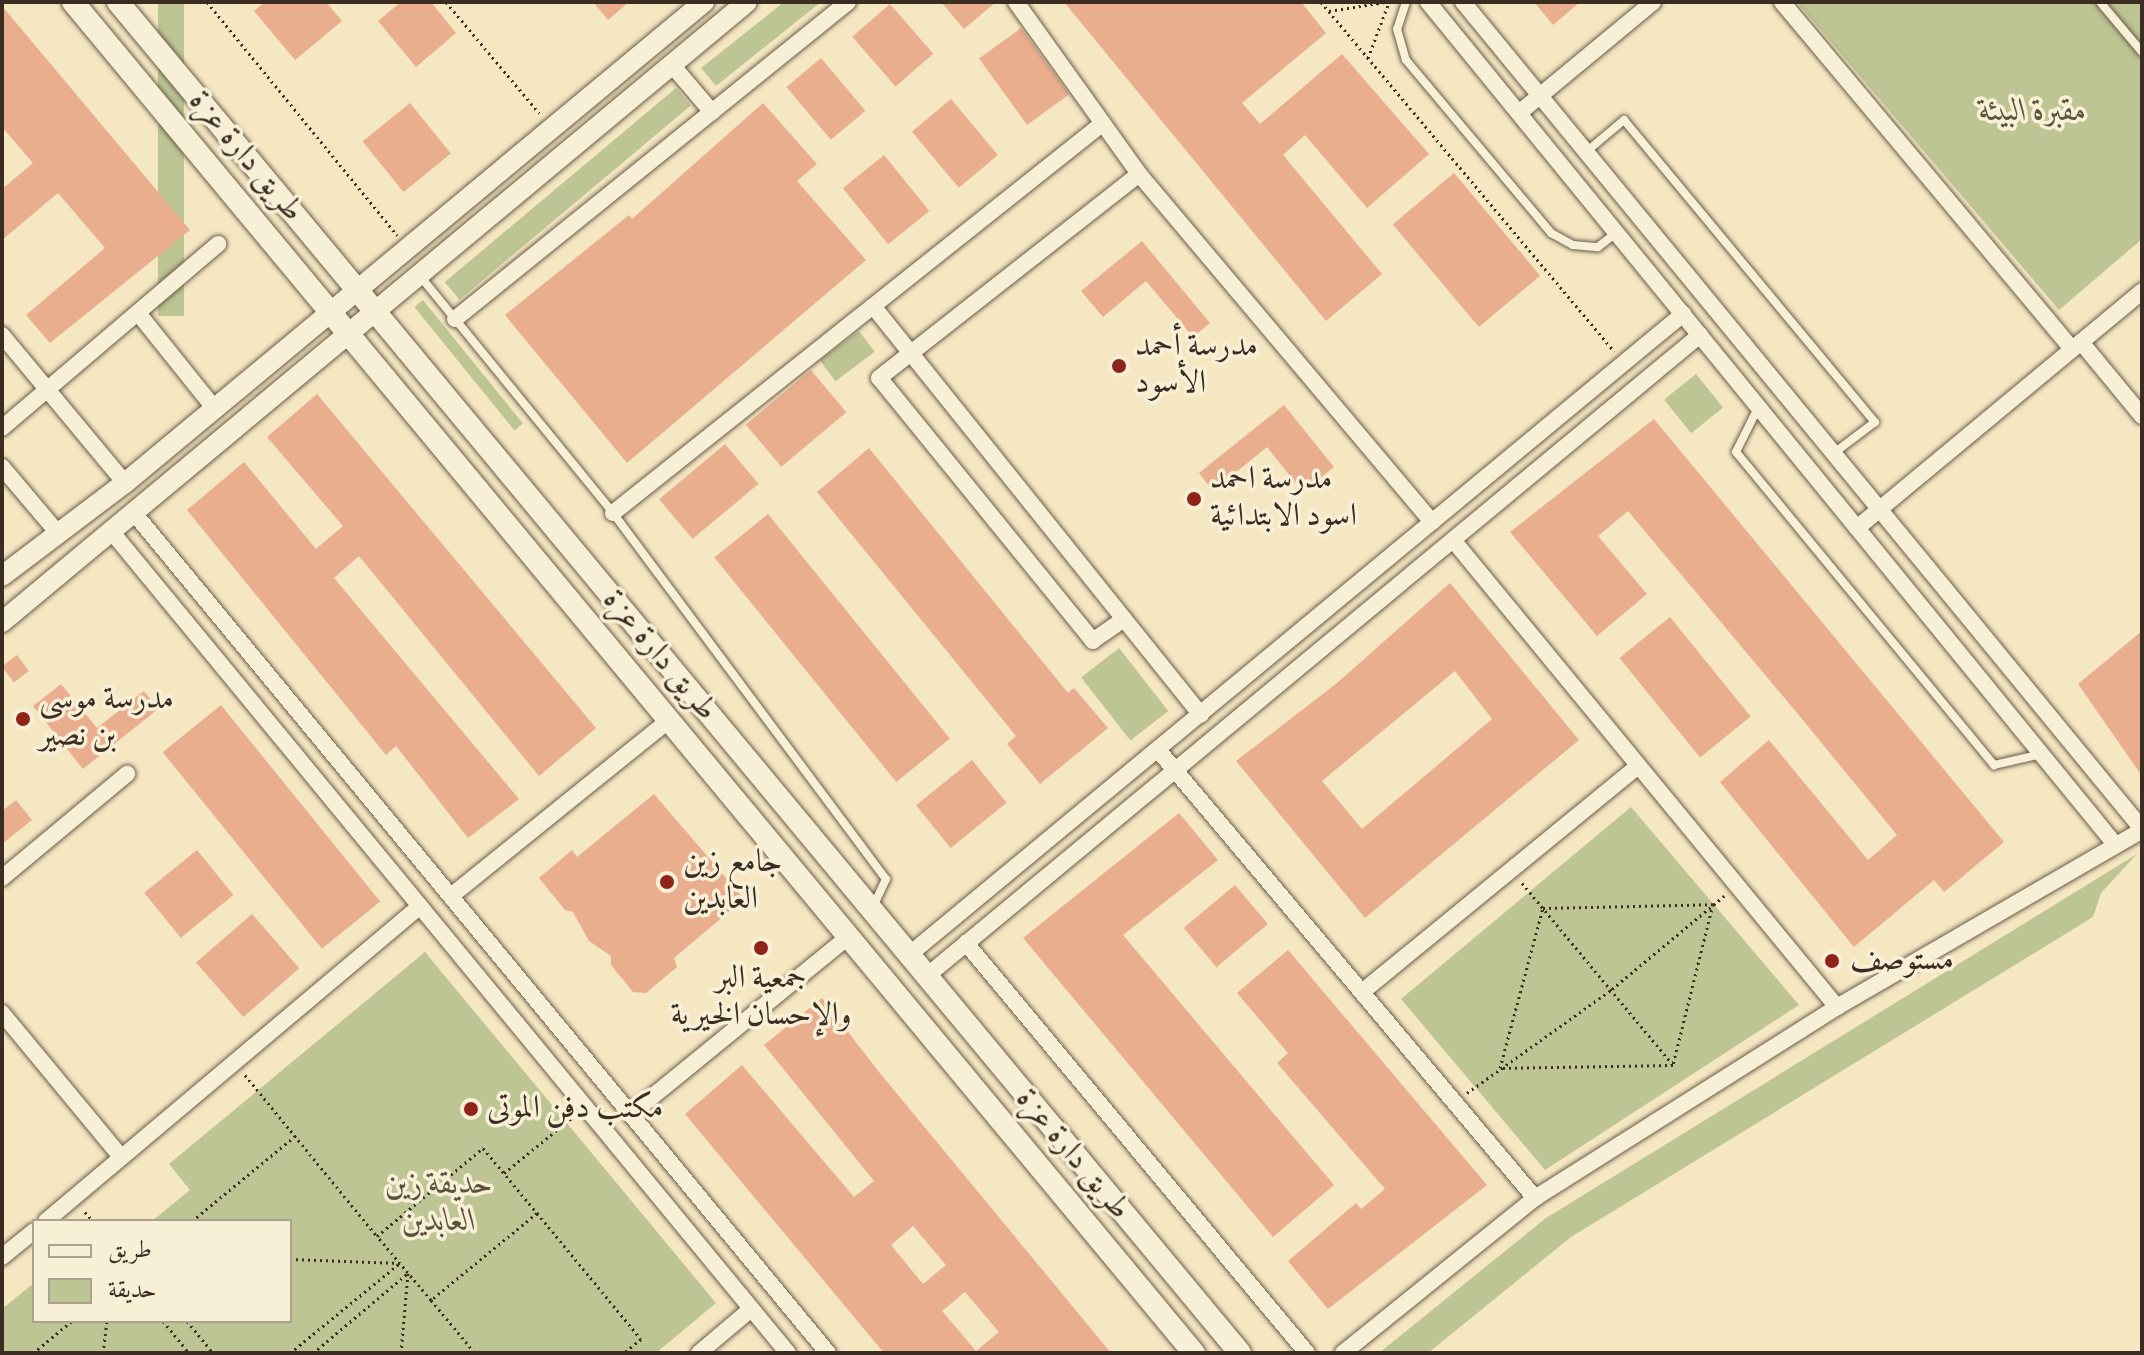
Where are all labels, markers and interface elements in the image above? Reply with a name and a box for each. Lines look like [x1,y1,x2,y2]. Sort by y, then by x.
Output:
street label: طريق دارة عزة [179,84,311,230]
park label: مقبرة البيئة [1979,93,2087,131]
place label: مدرسة أحمد الأسود [1135,329,1258,404]
marker: مدرسة أحمد الأسود [1110,357,1128,375]
place label: مدرسة احمد اسود الابتدائية [1210,462,1357,537]
marker: مدرسة احمد اسود الابتدائية [1185,490,1203,508]
street label: طريق دارة عزة [593,583,725,729]
place label: مدرسة موسى بن نصير [39,682,174,757]
marker: مدرسة موسى بن نصير [14,710,32,728]
place label: جامع زين العابدين [683,845,782,920]
marker: جامع زين العابدين [658,873,676,891]
marker: جمعية البر والإحسان الخيرية [752,939,770,957]
place label: مستوصف [1850,942,1954,980]
marker: مستوصف [1821,950,1843,972]
place label: جمعية البر والإحسان الخيرية [670,961,852,1036]
street label: طريق دارة عزة [1006,1082,1138,1228]
place label: مكتب دفن الموتى [487,1090,663,1128]
marker: مكتب دفن الموتى [462,1100,480,1118]
park label: حديقة زين العابدين [385,1167,493,1242]
legend [32,1219,292,1323]
text: طريق [108,1234,152,1268]
text: حديقة [108,1274,157,1308]

